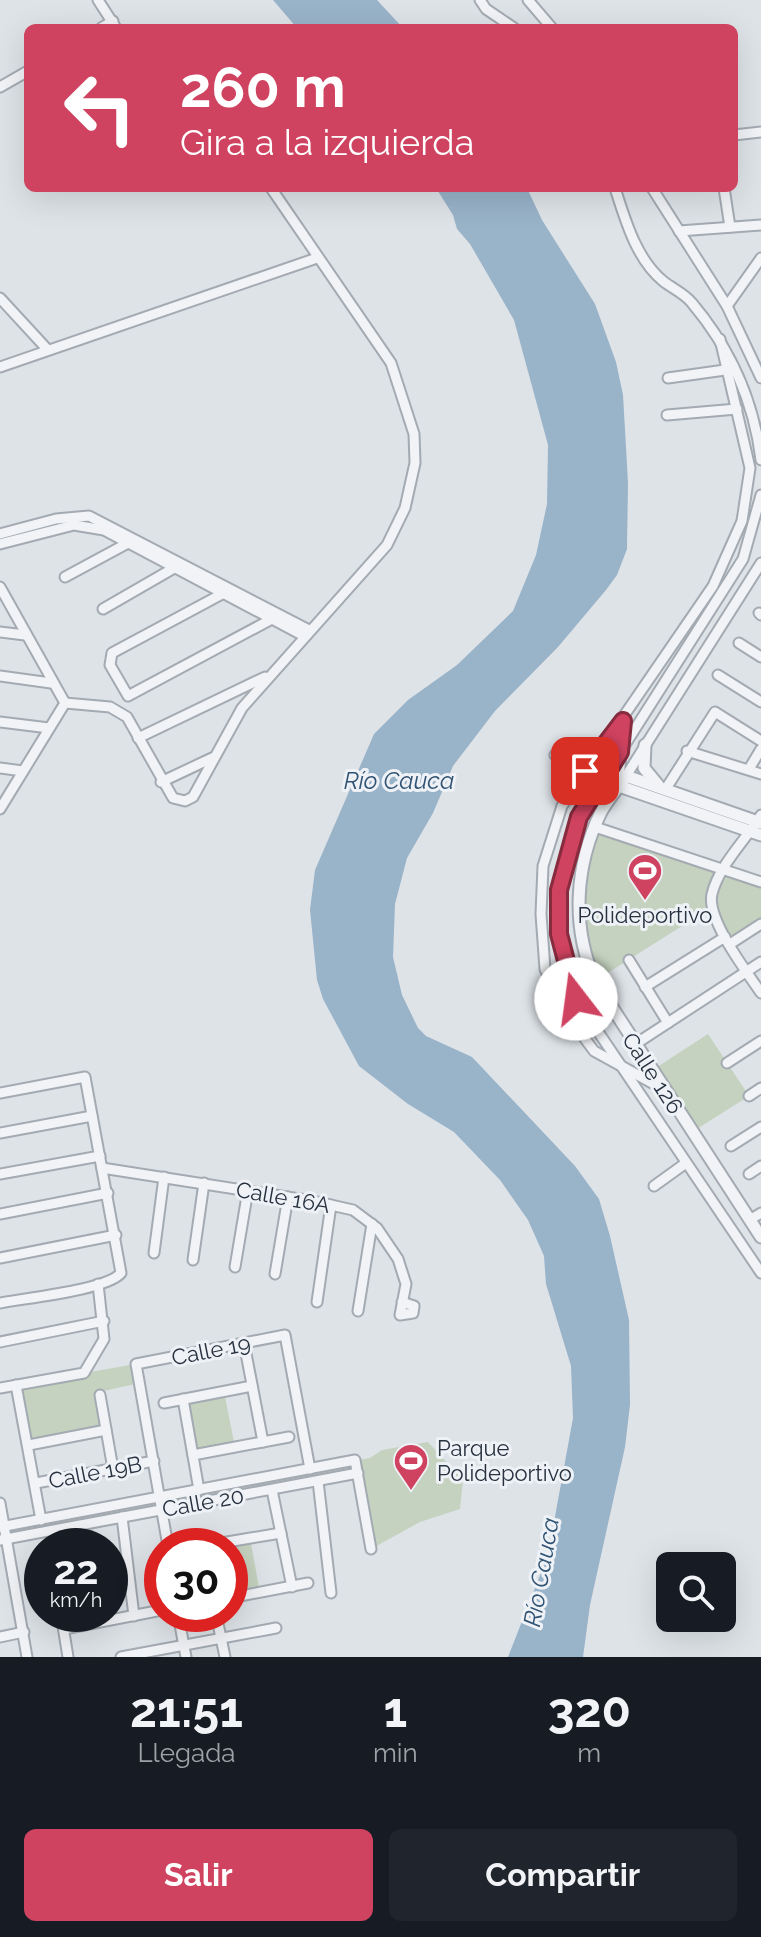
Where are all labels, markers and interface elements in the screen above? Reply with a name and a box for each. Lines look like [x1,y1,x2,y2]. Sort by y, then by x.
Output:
text: 260 m [180,54,346,120]
icon: left [48,56,152,160]
text: Gira a la izquierda [180,121,474,163]
pin [551,737,619,805]
icon: arrive [563,749,607,793]
water label: Río Cauca [344,766,454,795]
sports icon: Polideportivo [626,852,664,902]
place label: Polideportivo [578,902,712,928]
position arrow [534,957,618,1041]
street label: Calle 126 [617,1027,689,1119]
street label: Calle 16A [234,1176,332,1218]
street label: Calle 19 [169,1330,253,1370]
place label: Parque Polideportivo [437,1435,572,1486]
sports icon: Parque Polideportivo [392,1442,430,1492]
street label: Calle 19B [46,1450,144,1494]
street label: Calle 20 [160,1482,246,1522]
water label: Río Cauca [517,1515,565,1629]
speed limit sign: 30 [144,1528,248,1632]
text: 22 [53,1546,99,1593]
map controls [656,1552,736,1632]
button: search [656,1552,736,1632]
text: km/h [50,1588,102,1612]
text: 21:51 [130,1682,243,1738]
text: 1 [383,1682,407,1738]
text: 320 [548,1682,631,1738]
text: Llegada [137,1738,236,1768]
text: min [373,1738,418,1768]
text: m [577,1738,601,1768]
button: Salir [24,1829,373,1921]
button: Compartir [389,1829,737,1921]

